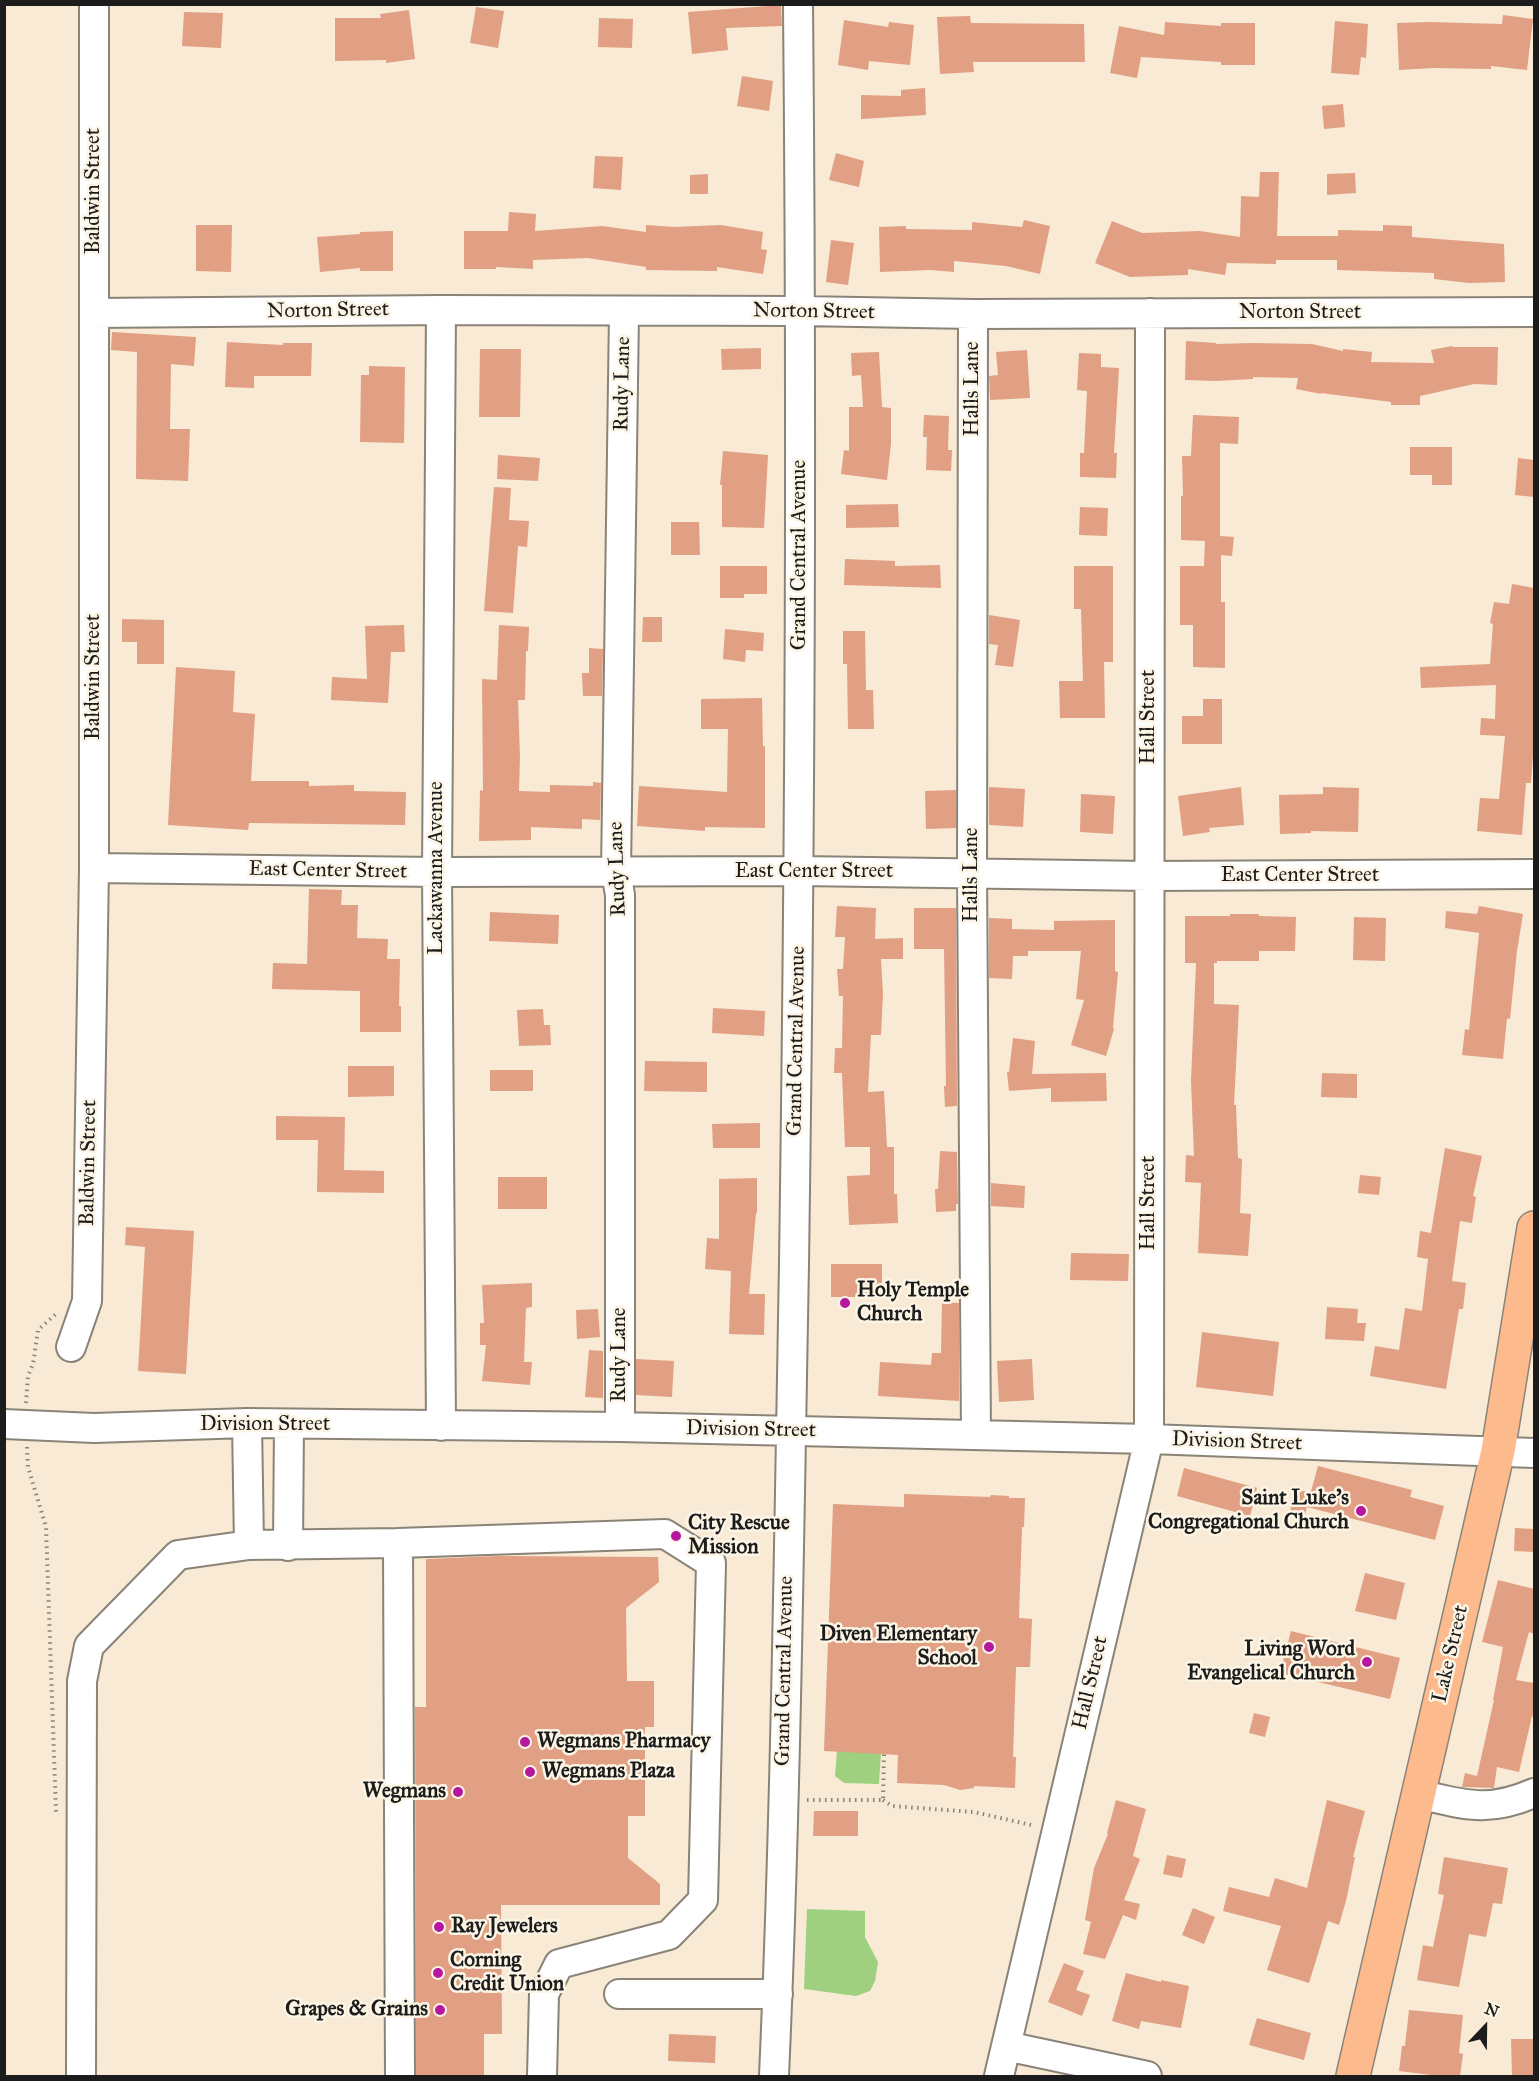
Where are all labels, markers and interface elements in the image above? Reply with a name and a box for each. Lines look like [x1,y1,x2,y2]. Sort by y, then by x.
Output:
street label: Baldwin Street [81,128,107,254]
street label: Norton Street [267,297,389,325]
street label: Norton Street [753,298,875,326]
street label: Norton Street [1239,300,1361,326]
street label: Rudy Lane [610,336,636,432]
street label: Halls Lane [960,341,986,437]
street label: Grand Central Avenue [787,460,813,650]
street label: Baldwin Street [81,614,107,740]
street label: Hall Street [1136,669,1162,765]
street label: Lackawanna Avenue [424,781,450,955]
street label: Rudy Lane [604,821,632,917]
street label: Halls Lane [959,827,985,923]
street label: East Center Street [248,857,408,885]
street label: East Center Street [735,859,893,885]
street label: East Center Street [1221,863,1379,889]
street label: Grand Central Avenue [783,946,811,1136]
street label: Baldwin Street [75,1100,103,1226]
street label: Hall Street [1136,1155,1162,1251]
place label: Holy Temple Church [857,1278,969,1328]
marker: Holy Temple Church [838,1296,852,1310]
street label: Rudy Lane [607,1307,633,1403]
street label: Division Street [200,1412,330,1438]
street label: Division Street [686,1416,816,1444]
street label: Division Street [1172,1427,1302,1457]
place label: Saint Luke's Congregational Church [1148,1486,1349,1536]
marker: Saint Luke's Congregational Church [1354,1504,1368,1518]
place label: City Rescue Mission [688,1511,790,1561]
marker: City Rescue Mission [669,1529,683,1543]
street label: Grand Central Avenue [771,1576,799,1766]
street label: Lake Street [1428,1603,1474,1705]
place label: Diven Elementary School [819,1622,977,1672]
street label: Hall Street [1068,1634,1114,1732]
place label: Living Word Evangelical Church [1187,1637,1355,1687]
marker: Diven Elementary School [982,1640,996,1654]
marker: Living Word Evangelical Church [1360,1655,1374,1669]
place label: Wegmans Pharmacy [537,1729,710,1755]
marker: Wegmans Pharmacy [518,1735,532,1749]
place label: Wegmans Plaza [542,1759,675,1785]
marker: Wegmans Plaza [523,1765,537,1779]
place label: Wegmans [363,1779,446,1805]
marker: Wegmans [451,1785,465,1799]
place label: Ray Jewelers [451,1914,558,1940]
marker: Ray Jewelers [432,1920,446,1934]
place label: Corning Credit Union [450,1948,564,1998]
marker: Corning Credit Union [431,1966,445,1980]
place label: Grapes & Grains [285,1997,428,2023]
north arrow [1455,1997,1515,2057]
text: N [1482,1998,1502,2021]
marker: Grapes & Grains [433,2003,447,2017]

